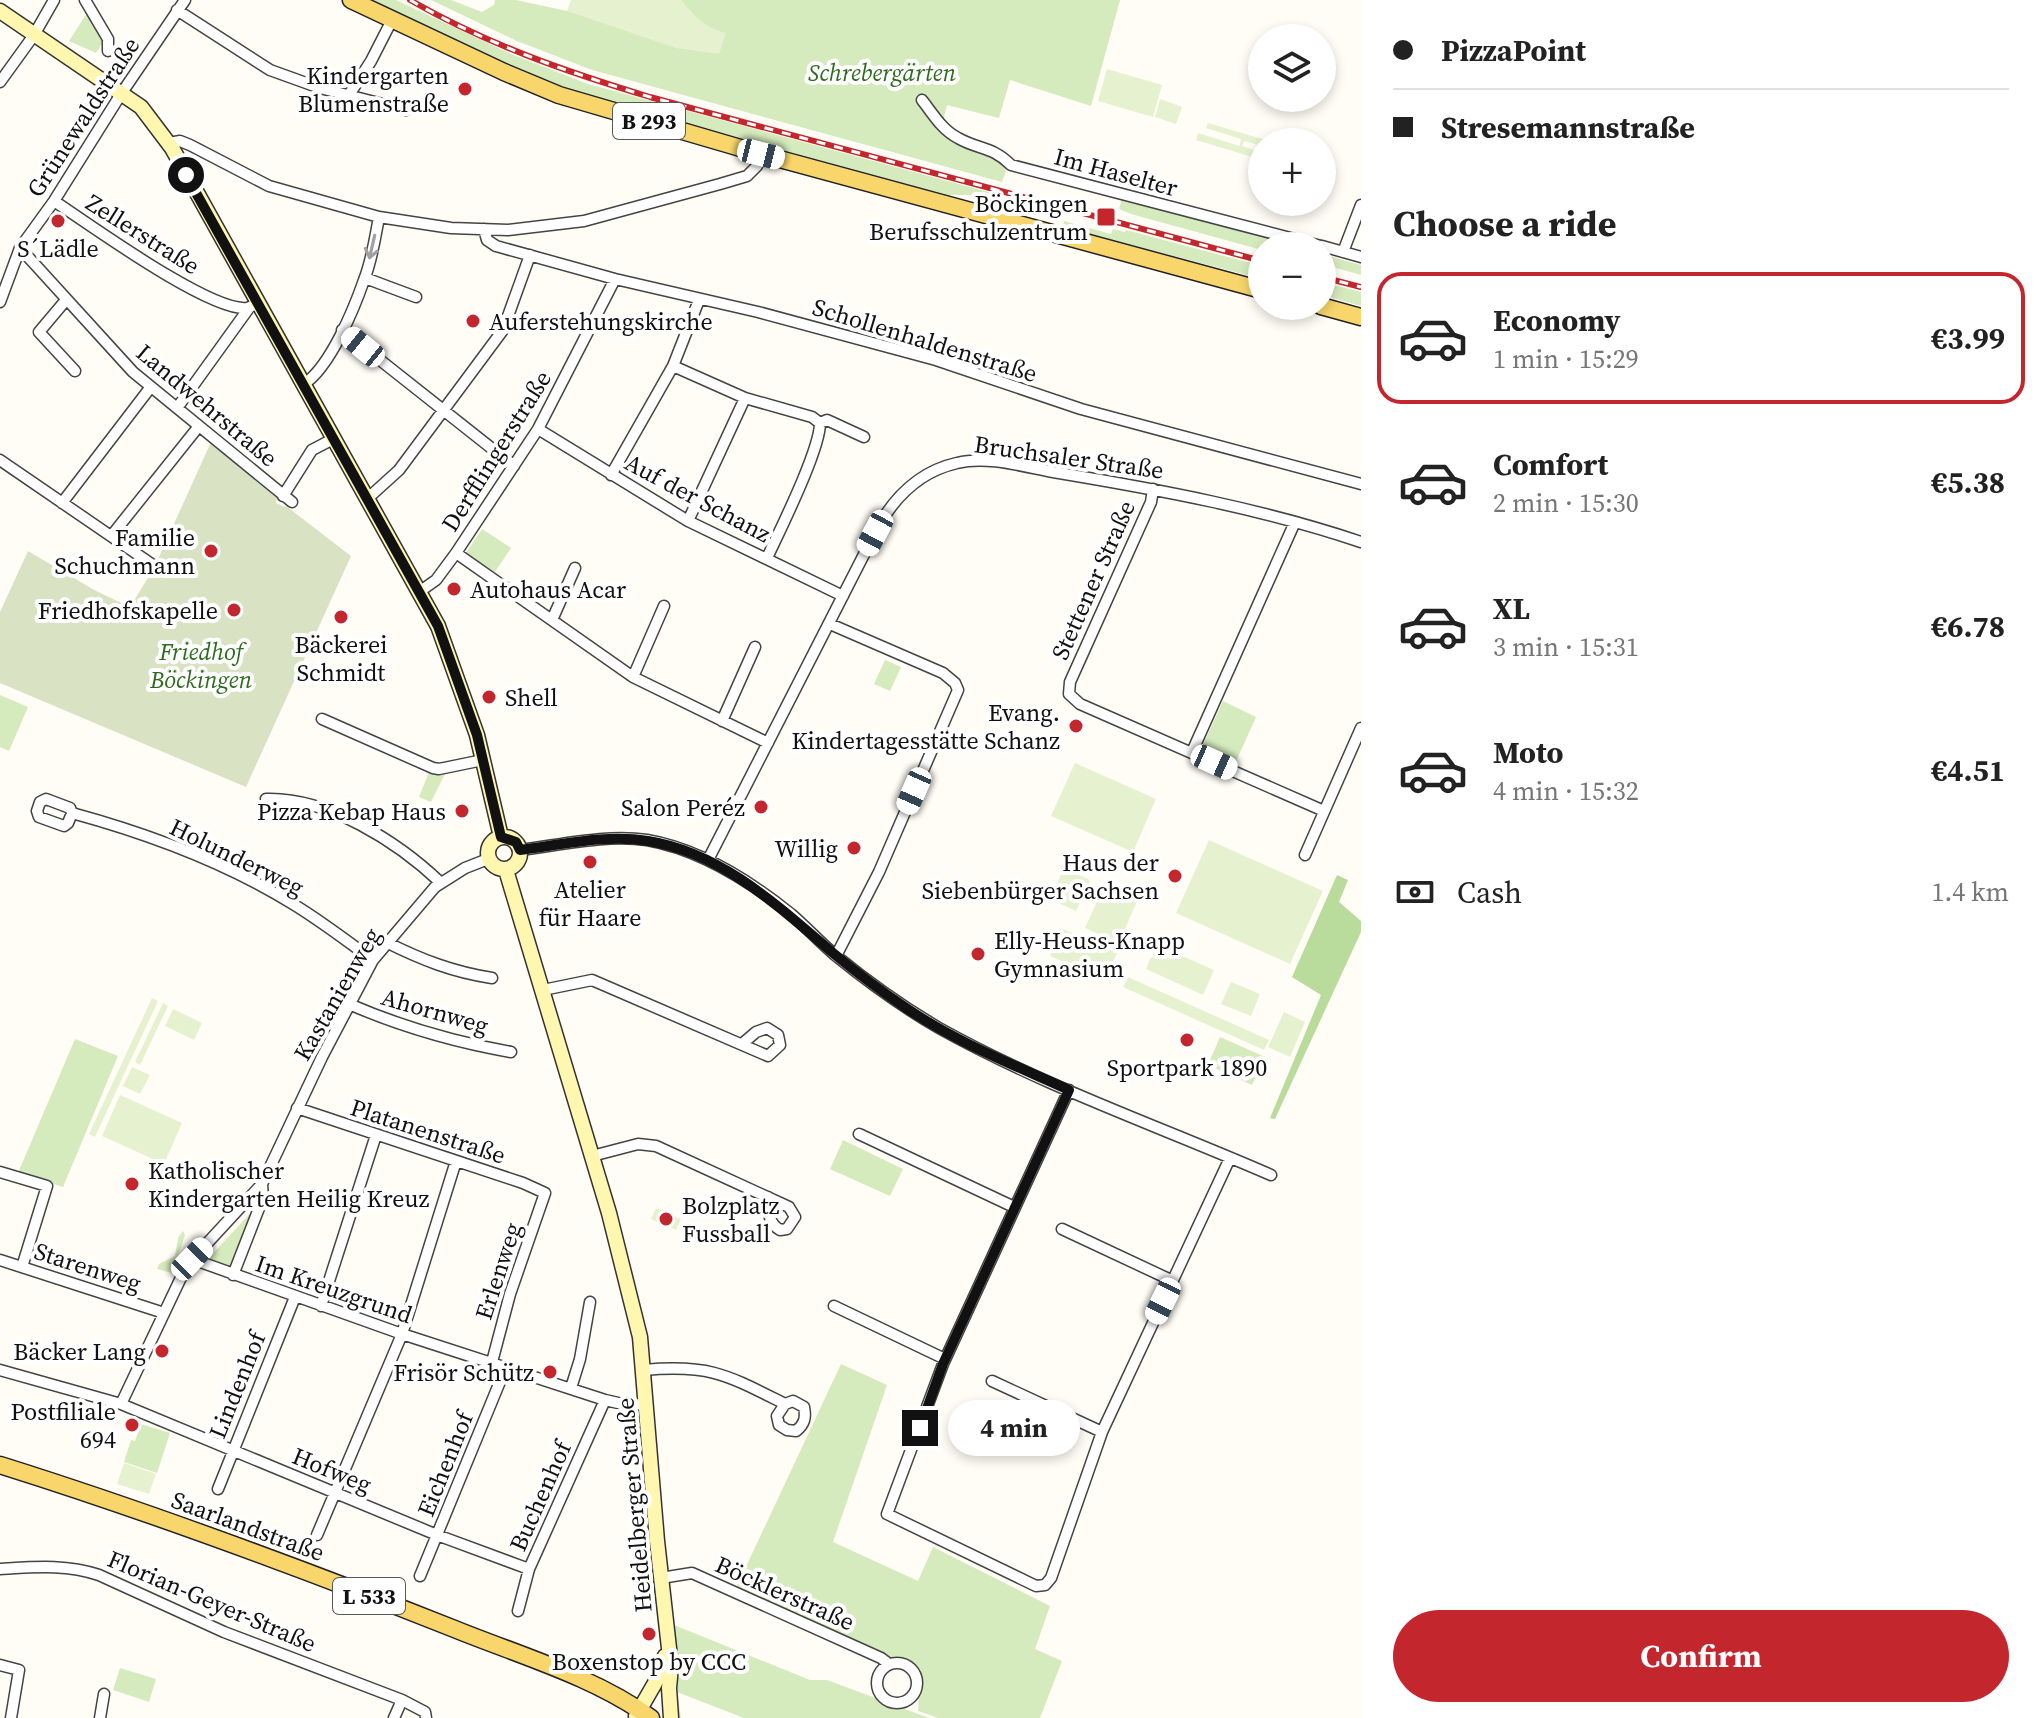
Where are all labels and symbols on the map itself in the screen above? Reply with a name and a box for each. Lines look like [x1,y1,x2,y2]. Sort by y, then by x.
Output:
street label: Grünewaldstraße [19,31,147,203]
park label: Schrebergärten [808,56,956,89]
place label: Kindergarten Blumenstraße [298,59,449,120]
marker: Kindergarten Blumenstraße [456,80,474,98]
road number: B 293 [613,103,685,139]
car [735,137,787,171]
street label: Im Haselter [1051,140,1181,204]
route start [168,157,204,193]
street label: Zellerstraße [80,186,206,282]
place label: Böckingen Berufsschulzentrum [869,187,1088,248]
marker: Böckingen Berufsschulzentrum [1095,206,1117,228]
marker: S´Lädle [49,212,67,230]
place label: S´Lädle [17,232,99,265]
one-way arrow [364,234,379,260]
street label: Schollenhaldenstraße [809,290,1041,390]
place label: Auferstehungskirche [489,305,713,338]
marker: Auferstehungskirche [464,312,482,330]
car [337,323,389,371]
street label: Landwehrstraße [129,336,285,474]
street label: Derfflingerstraße [433,364,559,538]
street label: Bruchsaler Straße [972,427,1166,487]
street label: Auf der Schanz [619,446,777,550]
street label: Stettener Straße [1043,495,1143,665]
car [853,506,897,560]
place label: Familie Schuchmann [55,521,195,582]
marker: Familie Schuchmann [202,542,220,560]
place label: Autohaus Acar [470,573,626,606]
marker: Autohaus Acar [445,580,463,598]
place label: Friedhofskapelle [38,594,218,627]
marker: Friedhofskapelle [225,601,243,619]
marker: Bäckerei Schmidt [332,608,350,626]
place label: Bäckerei Schmidt [295,628,387,689]
park label: Friedhof Böckingen [149,635,253,696]
place label: Shell [505,681,558,714]
marker: Shell [480,688,498,706]
place label: Evang. Kindertagesstätte Schanz [791,696,1060,757]
marker: Evang. Kindertagesstätte Schanz [1067,717,1085,735]
car [1187,741,1241,783]
car [893,764,935,818]
place label: Salon Peréz [621,791,745,824]
place label: Pizza Kebap Haus [257,795,446,828]
marker: Salon Peréz [752,798,770,816]
marker: Pizza Kebap Haus [453,802,471,820]
street label: Holunderweg [164,810,310,904]
place label: Willig [774,832,838,865]
marker: Willig [845,839,863,857]
place label: Haus der Siebenbürger Sachsen [922,846,1159,907]
marker: Atelier für Haare [581,853,599,871]
marker: Haus der Siebenbürger Sachsen [1166,867,1184,885]
place label: Atelier für Haare [539,873,641,934]
street label: Kastanienweg [286,921,388,1067]
place label: Elly-Heuss-Knapp Gymnasium [994,924,1185,985]
marker: Elly-Heuss-Knapp Gymnasium [969,945,987,963]
street label: Ahornweg [378,980,492,1042]
marker: Sportpark 1890 [1178,1031,1196,1049]
place label: Sportpark 1890 [1107,1051,1267,1084]
street label: Platanenstraße [346,1090,510,1172]
place label: Katholischer Kindergarten Heilig Kreuz [148,1154,430,1215]
marker: Katholischer Kindergarten Heilig Kreuz [123,1175,141,1193]
place label: Bolzplatz Fussball [682,1189,780,1250]
marker: Bolzplatz Fussball [657,1210,675,1228]
street label: Erlenweg [467,1218,529,1324]
car [167,1233,217,1285]
street label: Starenweg [30,1234,146,1300]
street label: Im Kreuzgrund [251,1247,417,1331]
car [1142,1274,1184,1328]
street label: Lindenhof [201,1324,274,1443]
place label: Bäcker Lang [13,1335,146,1368]
marker: Bäcker Lang [153,1342,171,1360]
place label: Frisör Schütz [393,1356,534,1389]
marker: Frisör Schütz [541,1363,559,1381]
place label: Postfiliale 694 [10,1395,116,1456]
street label: Heidelberger Straße [608,1396,660,1614]
callout: 4 min [948,1400,1080,1456]
street label: Eichenhof [409,1404,482,1521]
route end [902,1410,938,1446]
marker: Postfiliale 694 [123,1416,141,1434]
street label: Buchenhof [501,1434,580,1556]
street label: Hofweg [287,1439,377,1501]
street label: Saarlandstraße [167,1483,329,1569]
street label: Florian-Geyer-Straße [103,1542,321,1660]
street label: Böcklerstraße [710,1548,860,1638]
road number: L 533 [333,1578,405,1614]
marker: Boxenstop by CCC [640,1625,658,1643]
place label: Boxenstop by CCC [552,1645,746,1678]

